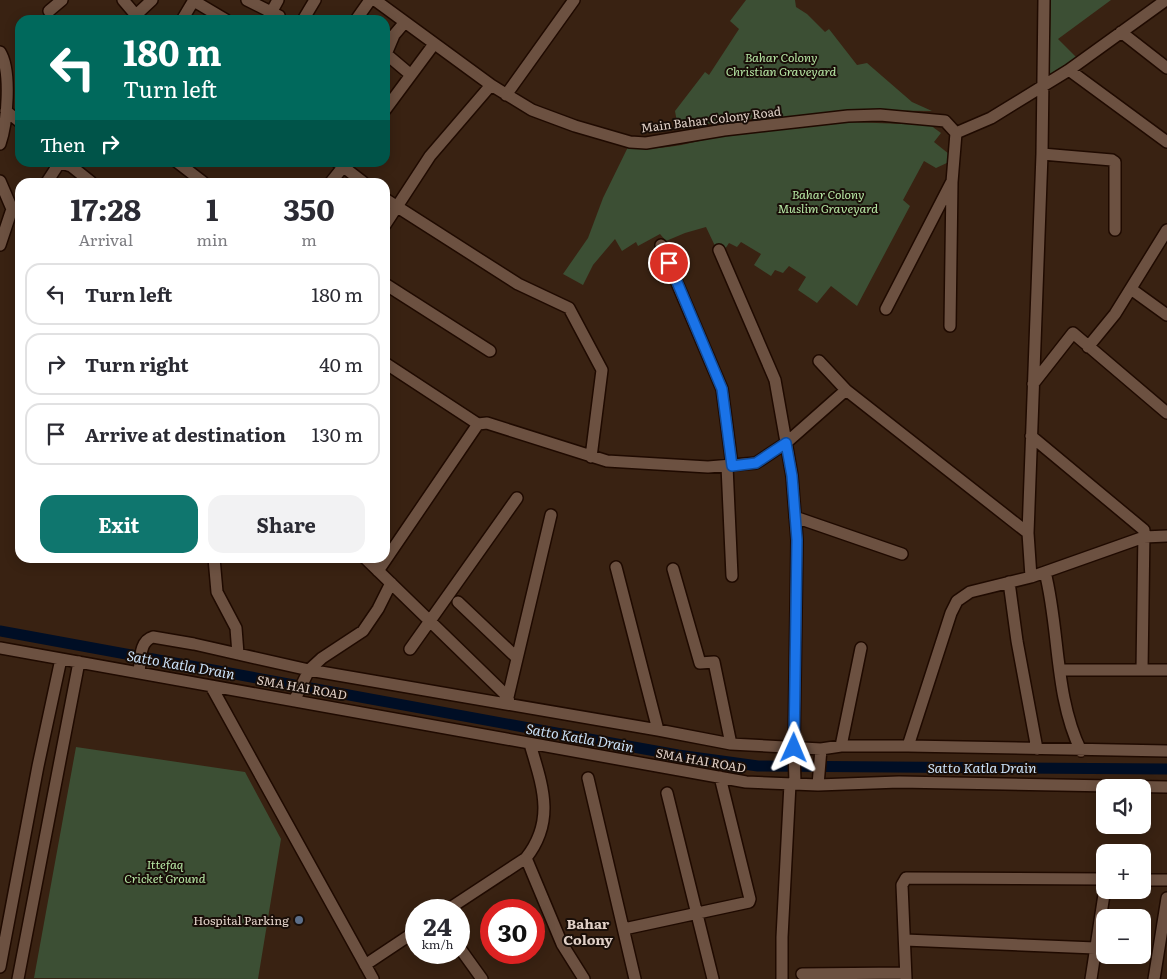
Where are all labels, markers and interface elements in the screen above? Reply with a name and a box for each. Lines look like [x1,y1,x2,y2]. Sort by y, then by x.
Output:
text: 180 m [123,25,222,77]
icon: left [40,35,105,100]
park label: Bahar Colony Christian Graveyard [726,48,836,80]
text: Turn left [123,72,217,105]
street label: Main Bahar Colony Road [640,101,783,137]
text: Then [40,130,86,158]
icon: right [96,130,124,158]
park label: Bahar Colony Muslim Graveyard [778,185,878,217]
text: 17:28 [70,186,141,230]
text: 1 [206,186,218,230]
text: 350 [283,186,335,230]
text: Arrival [78,227,133,251]
text: min [197,227,228,251]
text: m [301,227,317,251]
pin [648,242,690,284]
icon: arrive [655,249,683,277]
icon: left [42,280,70,308]
text: Turn left [85,280,172,308]
text: 180 m [312,280,363,308]
icon: right [42,350,70,378]
text: Turn right [85,350,189,378]
text: 40 m [319,350,363,378]
icon: arrive [42,420,70,448]
text: Arrive at destination [85,420,286,448]
text: 130 m [312,420,363,448]
button: Exit [40,495,198,553]
button: Share [208,495,365,553]
water label: Satto Katla Drain [126,645,237,683]
street label: SMA HAI ROAD [255,670,349,704]
water label: Satto Katla Drain [525,718,636,756]
position arrow [767,721,819,773]
street label: SMA HAI ROAD [654,743,748,777]
water label: Satto Katla Drain [927,757,1037,777]
map controls [1096,779,1151,964]
button: sound [1096,779,1151,834]
button: + [1096,844,1151,899]
park label: Ittefaq Cricket Ground [124,855,206,887]
speed limit sign: 30 [480,899,545,964]
text: 24 [423,907,452,944]
button: − [1096,909,1151,964]
place label: Hospital Parking [193,911,289,929]
district label: Bahar Colony [563,913,613,949]
marker: Hospital Parking [293,914,305,926]
text: km/h [422,935,453,953]

